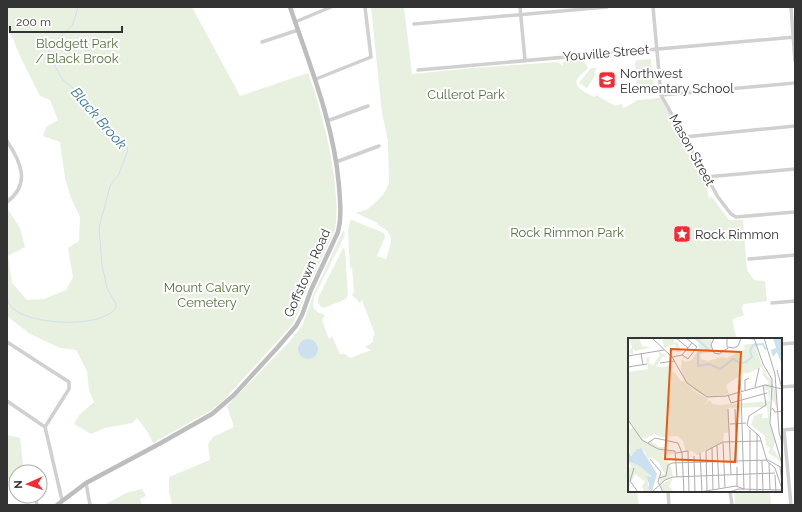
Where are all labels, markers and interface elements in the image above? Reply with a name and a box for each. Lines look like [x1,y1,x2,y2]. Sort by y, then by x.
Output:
scale bar [10,8,122,34]
text: 200 m [16,15,51,29]
park label: Blodgett Park / Black Brook [35,36,119,66]
street label: Youville Street [562,42,650,64]
place label: Northwest Elementary School [620,66,734,96]
school or university icon: Northwest Elementary School [597,70,617,90]
water label: Black Brook [68,84,130,152]
park label: Cullerot Park [427,87,505,102]
street label: Mason Street [666,112,718,189]
place icon: Rock Rimmon [672,224,692,244]
park label: Rock Rimmon Park [510,225,624,240]
street label: Goffstown Road [281,226,333,320]
place label: Rock Rimmon [695,227,779,242]
park label: Mount Calvary Cemetery [164,280,250,310]
inset map [628,338,782,492]
north arrow [8,464,48,504]
text: N [12,480,25,489]

